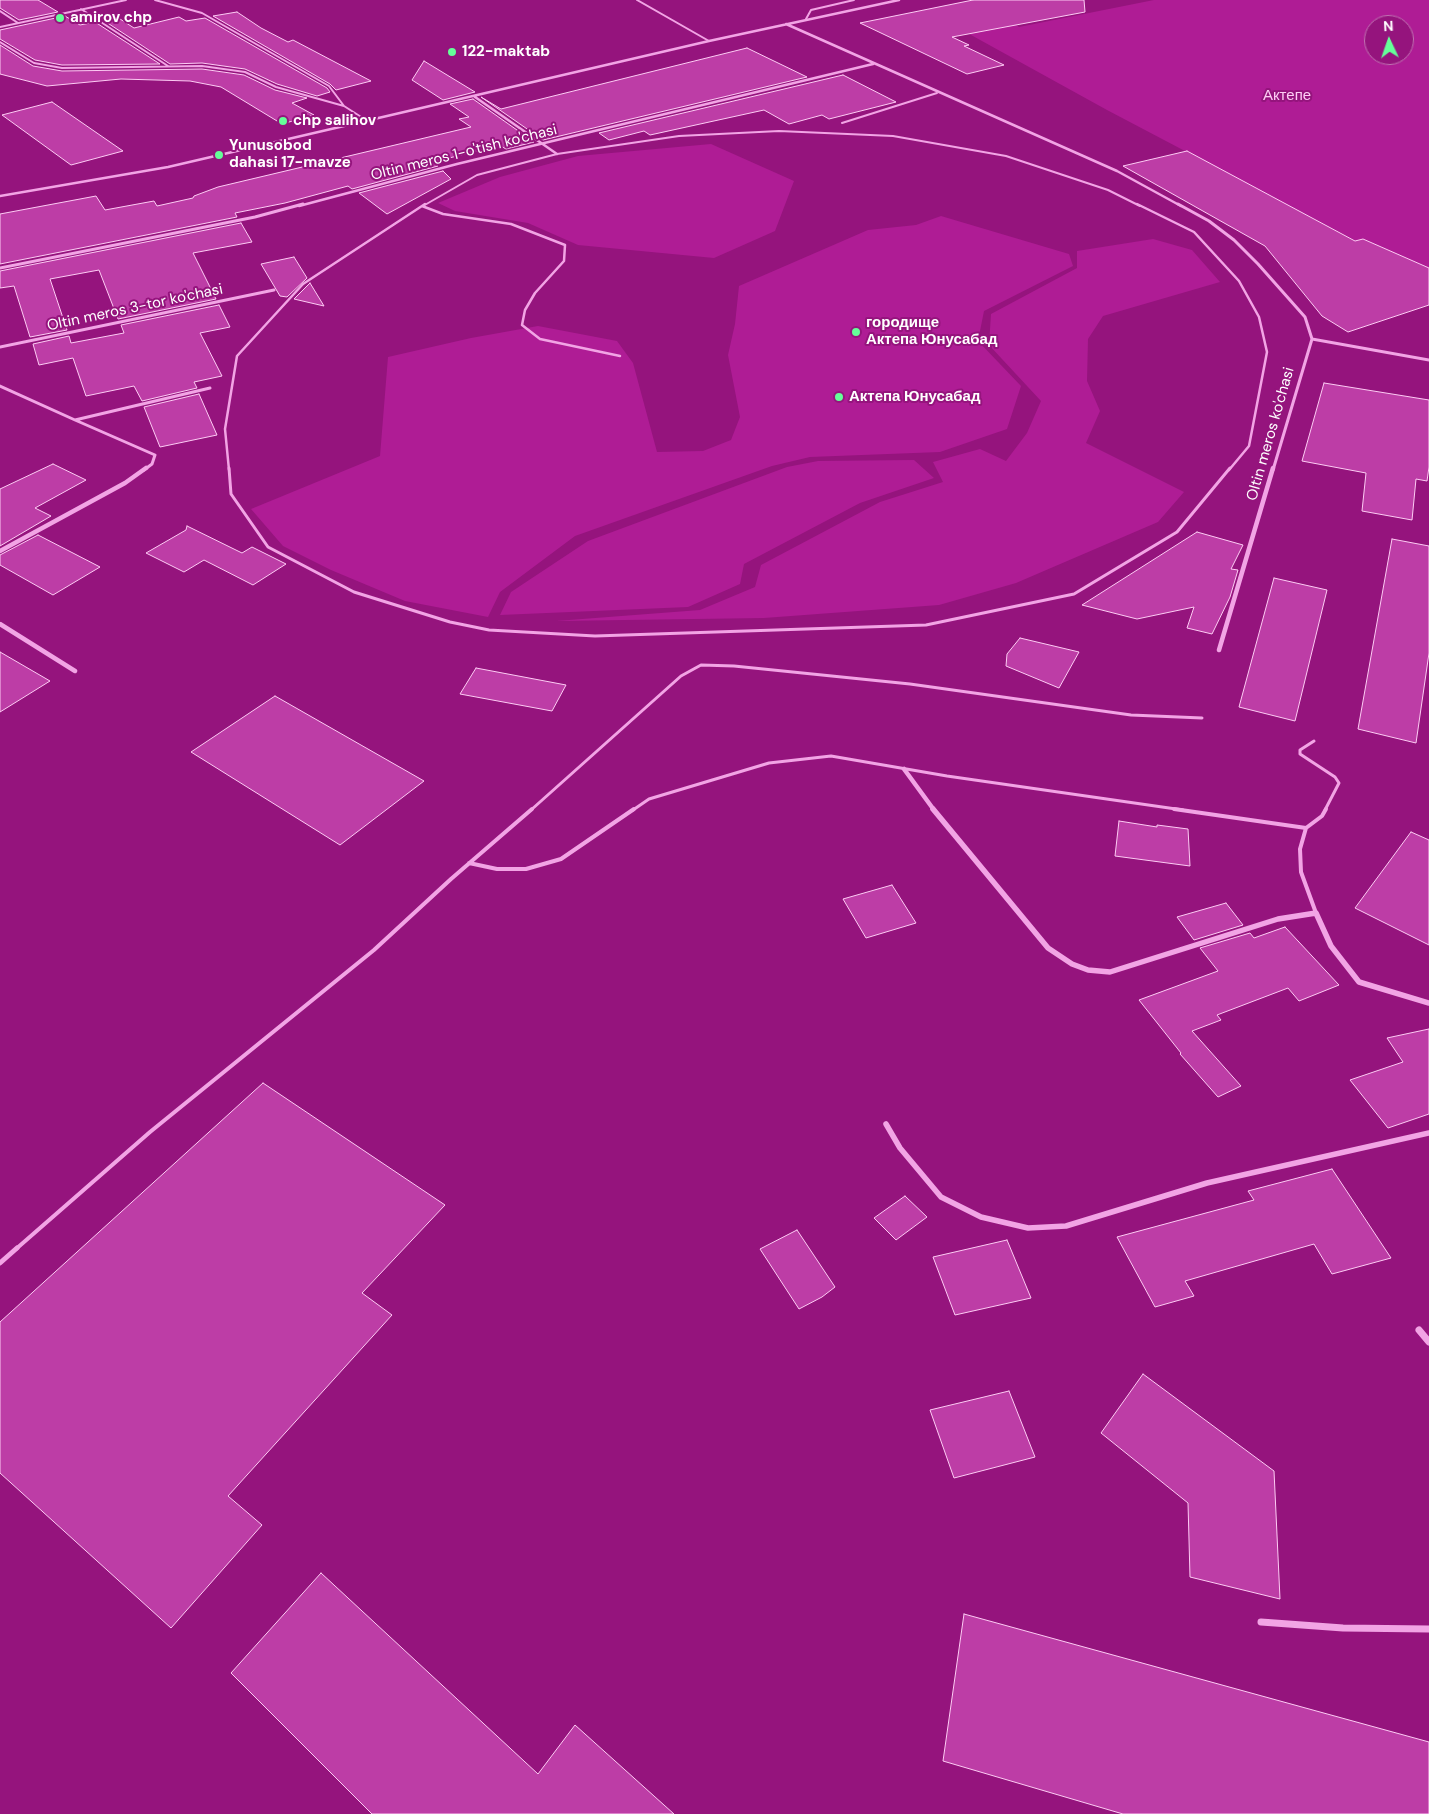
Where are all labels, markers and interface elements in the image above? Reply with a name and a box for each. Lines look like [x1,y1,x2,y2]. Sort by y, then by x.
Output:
place label: amirov chp [70,9,152,27]
marker: amirov chp [54,12,66,24]
north arrow [1364,15,1414,65]
text: N [1383,17,1394,35]
place label: 122-maktab [462,43,550,61]
marker: 122-maktab [446,46,458,58]
park label: Актепе [1263,87,1311,105]
place label: chp salihov [293,112,376,130]
marker: chp salihov [277,115,289,127]
street label: Oltin meros 1-o'tish ko'chasi [369,121,559,185]
place label: Yunusobod dahasi 17-mavze [229,137,351,172]
marker: Yunusobod dahasi 17-mavze [213,149,225,161]
street label: Oltin meros 3-tor ko'chasi [45,281,225,335]
place label: городище Актепа Юнусабад [866,314,997,349]
marker: городище Актепа Юнусабад [850,326,862,338]
street label: Oltin meros ko'chasi [1243,365,1299,503]
place label: Актепа Юнусабад [849,388,980,406]
marker: Актепа Юнусабад [833,391,845,403]

